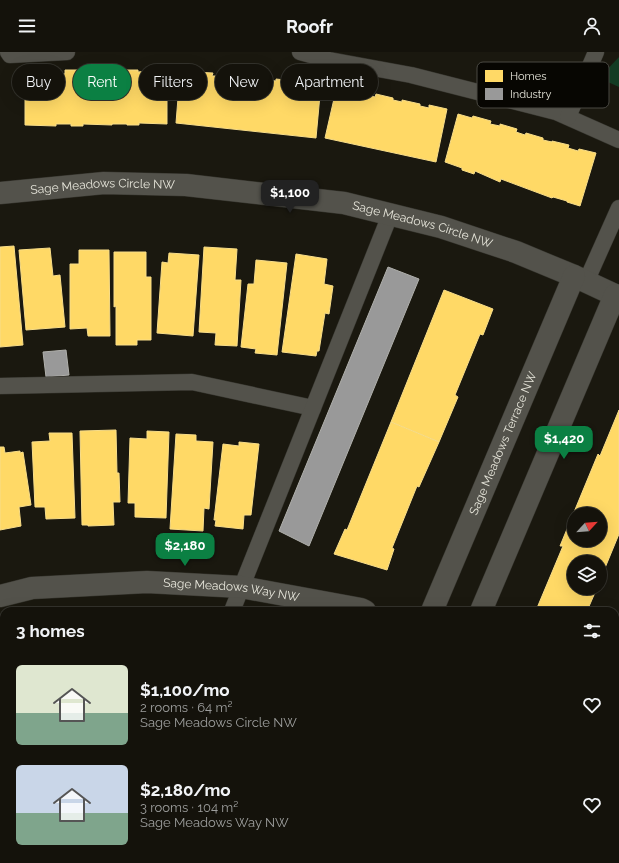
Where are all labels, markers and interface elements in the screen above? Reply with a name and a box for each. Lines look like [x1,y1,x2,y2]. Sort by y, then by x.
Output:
icon: menu [16,15,38,37]
icon: person [581,15,603,37]
text: Roofr [286,16,333,37]
legend [477,62,609,108]
chip: Buy [12,64,65,100]
chip: Rent [73,64,131,100]
chip: Filters [139,64,207,100]
chip: New [215,64,273,100]
chip: Apartment [281,64,378,100]
text: Homes [510,70,546,83]
text: Industry [510,88,551,101]
street label: Sage Meadows Circle NW [30,176,176,197]
pin: $1,100 [257,180,323,214]
text: $1,100 [270,185,310,200]
street label: Sage Meadows Circle NW [351,198,495,251]
street label: Sage Meadows Terrace NW [466,369,540,517]
pin: $1,420 [531,426,597,460]
text: $1,420 [544,431,584,446]
north arrow [567,507,607,547]
map controls [567,507,607,595]
pin: $2,180 [152,533,218,567]
text: $2,180 [165,538,205,553]
button: layers [567,555,607,595]
street label: Sage Meadows Way NW [163,576,301,605]
icon: filters [581,620,603,642]
text: 3 homes [16,621,85,641]
text: $1,100/mo [140,680,230,700]
icon: home [48,681,96,729]
icon: heart [581,694,603,716]
text: 2 rooms · 64 m² [140,700,232,715]
text: Sage Meadows Circle NW [140,715,297,730]
text: $2,180/mo [140,780,231,800]
icon: home [48,781,96,829]
icon: heart [581,794,603,816]
text: 3 rooms · 104 m² [140,800,238,815]
text: Sage Meadows Way NW [140,815,289,830]

